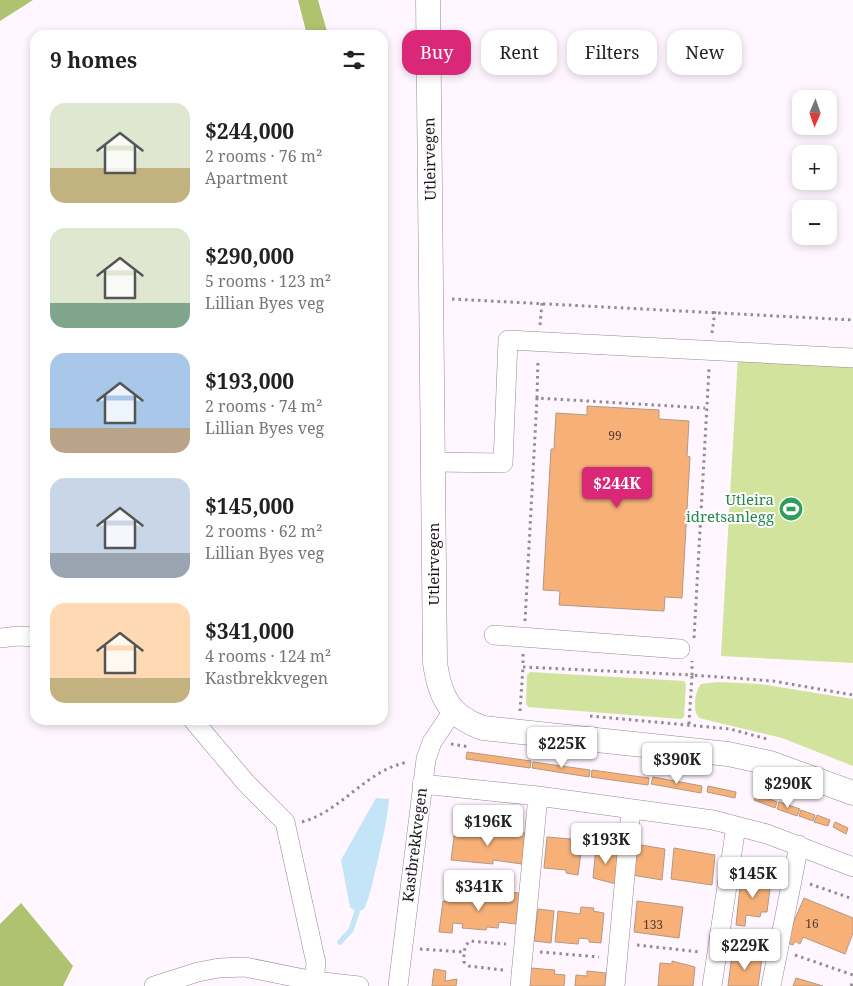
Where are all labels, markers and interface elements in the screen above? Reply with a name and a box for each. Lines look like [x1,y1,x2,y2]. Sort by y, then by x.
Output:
chip: Buy [402,30,471,75]
chip: Rent [481,30,557,75]
chip: Filters [567,30,657,75]
chip: New [667,30,742,75]
text: 9 homes [50,46,137,74]
icon: filters [340,46,368,74]
north arrow [792,90,838,135]
map controls [792,90,837,245]
text: $244,000 [205,117,294,145]
street label: Utleirvegen [418,117,440,201]
icon: home [90,123,150,183]
text: 2 rooms · 76 m² [205,145,322,167]
button: + [792,145,837,190]
text: Apartment [205,167,288,189]
button: − [792,200,837,245]
text: $290,000 [205,242,294,270]
icon: home [90,248,150,308]
text: 5 rooms · 123 m² [205,270,331,292]
text: Lillian Byes veg [205,292,324,314]
text: $193,000 [205,367,294,395]
icon: home [90,373,150,433]
text: 2 rooms · 74 m² [205,395,322,417]
text: Lillian Byes veg [205,417,324,439]
house number: 99 [608,427,622,444]
pin: $244K [582,466,652,509]
text: $244K [593,472,641,494]
place label: Utleira idretsanlegg [686,489,774,526]
text: $145,000 [205,492,294,520]
sports icon: Utleira idretsanlegg [778,496,804,522]
icon: home [90,498,150,558]
text: 2 rooms · 62 m² [205,520,322,542]
street label: Utleirvegen [423,522,443,606]
text: Lillian Byes veg [205,542,324,564]
text: $341,000 [205,617,294,645]
icon: home [90,623,150,683]
text: 4 rooms · 124 m² [205,645,331,667]
text: Kastbrekkvegen [205,667,328,689]
pin: $225K [527,726,597,769]
text: $225K [538,732,586,754]
pin: $390K [642,742,712,785]
text: $390K [653,748,701,770]
pin: $290K [753,766,823,809]
text: $290K [764,772,812,794]
street label: Kastbrekkvegen [397,786,431,903]
pin: $196K [453,804,523,847]
text: $196K [464,810,512,832]
pin: $193K [571,822,641,865]
text: $193K [582,828,630,850]
pin: $145K [718,856,788,899]
text: $145K [729,862,777,884]
pin: $341K [444,870,514,912]
text: $341K [455,875,503,897]
house number: 16 [805,915,819,932]
house number: 133 [643,916,663,933]
pin: $229K [710,928,780,971]
text: $229K [721,934,769,956]

